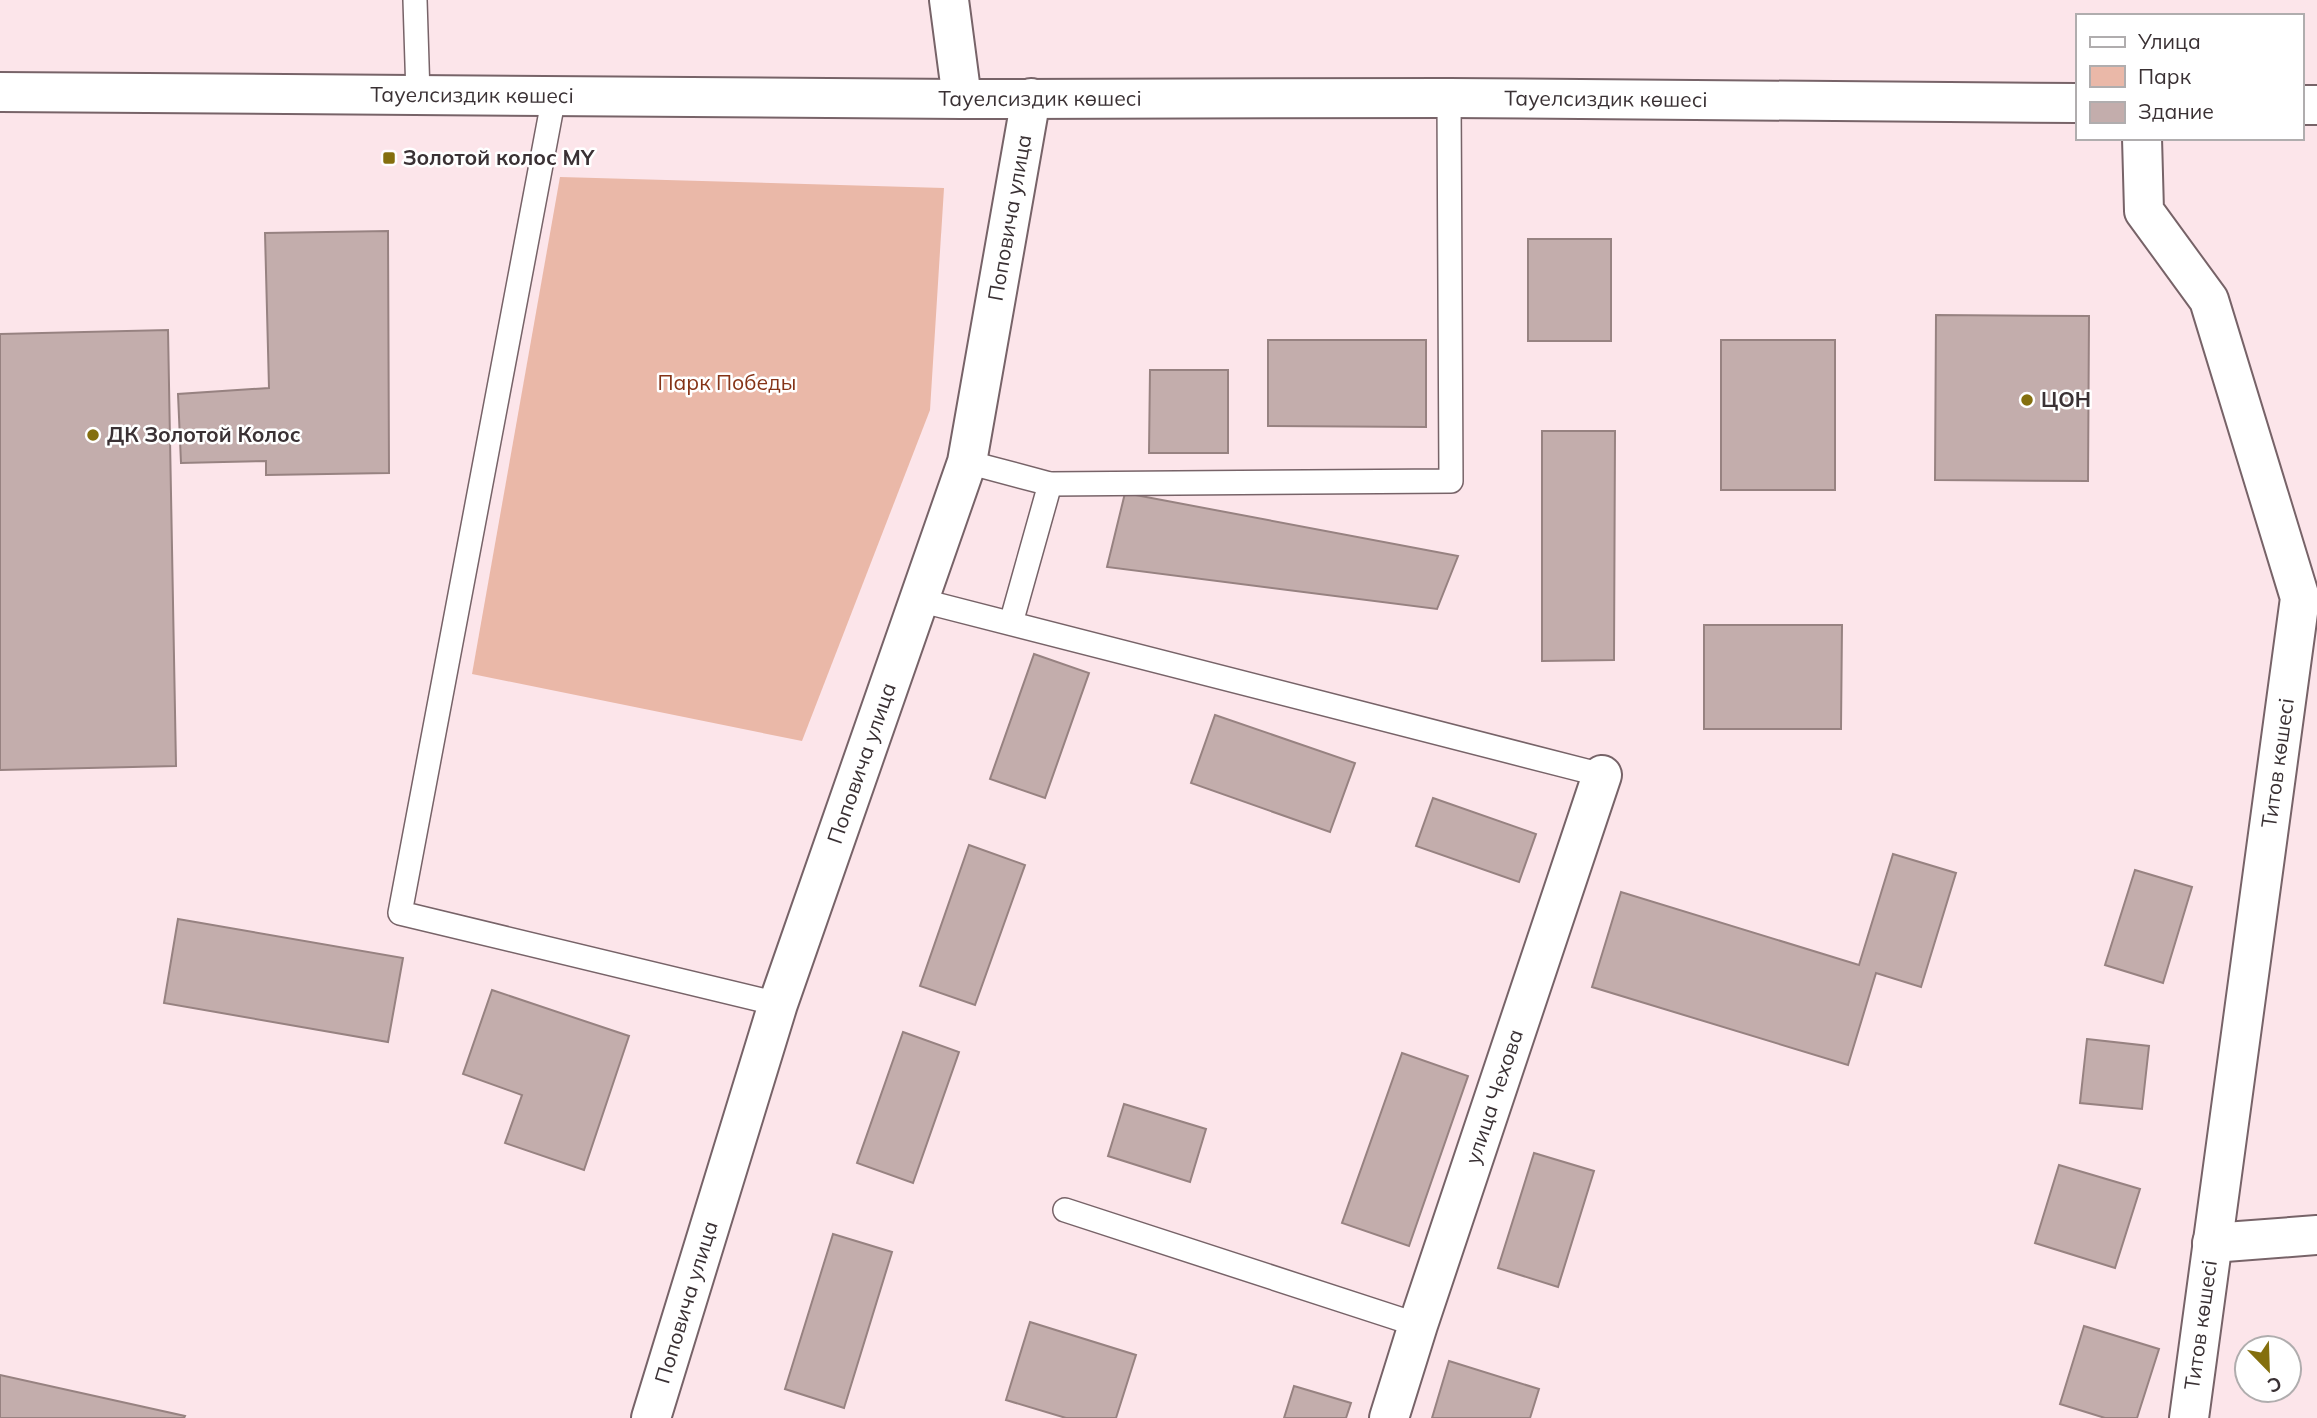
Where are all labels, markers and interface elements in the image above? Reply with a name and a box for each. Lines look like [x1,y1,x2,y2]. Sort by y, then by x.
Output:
legend [2076,14,2303,140]
text: Улица [2137,28,2201,54]
text: Парк [2138,63,2192,89]
street label: Тауелсиздик көшесі [370,81,574,108]
street label: Тауелсиздик көшесі [1504,84,1708,112]
street label: Тауелсиздик көшесі [938,85,1142,111]
text: Здание [2138,98,2214,124]
street label: Поповича улица [982,132,1036,303]
place label: Золотой колос МҮ [403,144,595,170]
marker: Золотой колос МҮ [381,150,397,166]
park label: Парк Победы [658,369,796,395]
place label: ЦОН [2041,386,2091,412]
marker: ЦОН [2019,392,2035,408]
place label: ДК Золотой Колос [107,421,301,447]
marker: ДК Золотой Колос [85,427,101,443]
street label: Поповича улица [821,679,901,847]
street label: Титов көшесі [2255,696,2299,829]
street label: улица Чехова [1459,1026,1528,1167]
street label: Поповича улица [648,1218,723,1386]
street label: Титов көшесі [2178,1258,2222,1391]
north arrow [2233,1334,2303,1404]
text: С [2264,1371,2285,1398]

